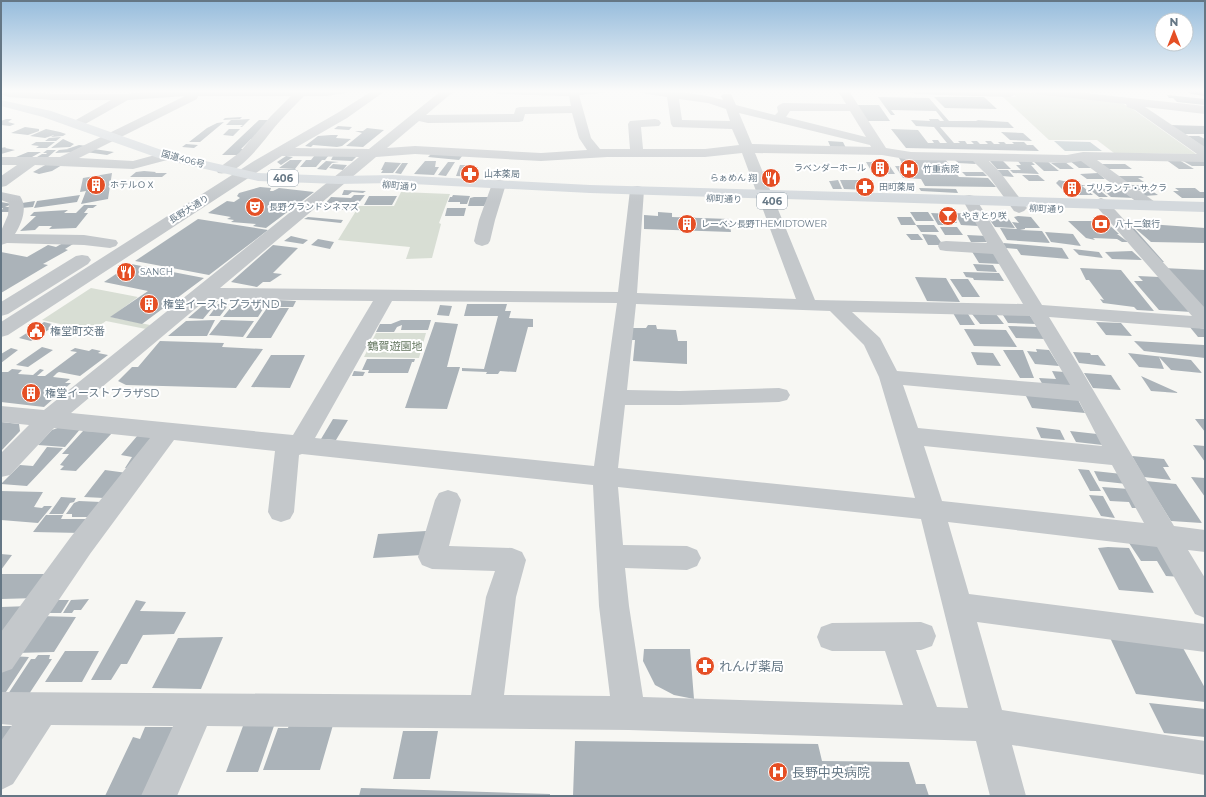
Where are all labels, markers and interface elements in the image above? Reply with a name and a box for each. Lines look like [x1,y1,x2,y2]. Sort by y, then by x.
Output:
north arrow [1154,12,1194,52]
text: N [1170,15,1178,29]
street label: 国道406号 [160,147,206,170]
building icon: ラベンダーホール [869,157,891,179]
hospital icon: 竹重病院 [898,158,920,180]
place label: ラベンダーホール [794,162,866,173]
pharmacy icon: 山本薬局 [459,163,481,185]
place label: 竹重病院 [923,163,959,174]
restaurant icon: らぁめん 翔 [760,167,782,189]
place label: 山本薬局 [484,168,520,179]
road number: 406 [268,170,298,186]
place label: らぁめん 翔 [710,172,757,183]
building icon: ホテルＯＸ [85,174,107,196]
pharmacy icon: 田町薬局 [854,176,876,198]
building icon: ブリランテ・サクラ [1061,177,1083,199]
street label: 柳町通り [382,178,418,193]
place label: ホテルＯＸ [110,179,155,190]
place label: 田町薬局 [879,181,915,192]
place label: ブリランテ・サクラ [1086,182,1167,193]
street label: 長野大通り [167,192,211,225]
street label: 柳町通り [706,192,742,205]
road number: 406 [757,193,787,209]
theatre icon: 長野グランドシネマズ [244,196,266,218]
place label: 長野グランドシネマズ [269,201,359,212]
street label: 柳町通り [1029,202,1065,215]
bar icon: やきとり咲 [937,205,959,227]
place label: やきとり咲 [962,210,1007,221]
building icon: レーベン長野THEMIDTOWER [676,213,698,235]
bank icon: 八十二銀行 [1090,213,1112,235]
place label: レーベン長野THEMIDTOWER [701,218,827,229]
place label: 八十二銀行 [1115,218,1160,229]
restaurant icon: SANCH [115,261,137,283]
place label: SANCH [140,266,173,277]
building icon: 権堂イーストプラザND [138,293,160,315]
place label: 権堂イーストプラザND [163,297,279,311]
public building icon: 権堂町交番 [25,320,47,342]
place label: 権堂町交番 [50,324,105,338]
park label: 鶴賀遊園地 [368,339,423,353]
building icon: 権堂イーストプラザSD [20,382,42,404]
place label: 権堂イーストプラザSD [45,386,159,400]
pharmacy icon: れんげ薬局 [694,655,716,677]
place label: れんげ薬局 [719,658,784,674]
hospital icon: 長野中央病院 [767,761,789,783]
place label: 長野中央病院 [792,764,870,780]

